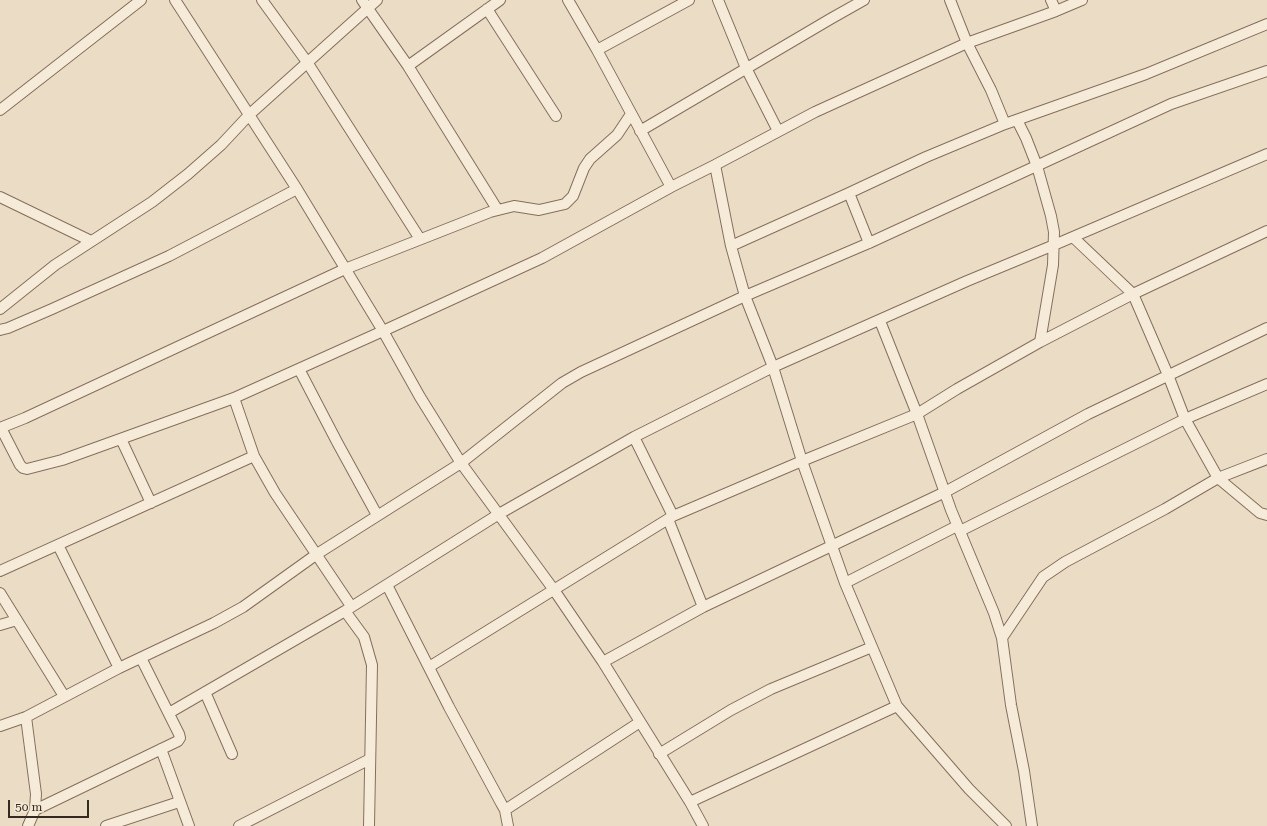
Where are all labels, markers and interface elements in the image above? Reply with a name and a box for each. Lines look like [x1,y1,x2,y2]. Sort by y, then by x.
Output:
scale bar [10,792,91,818]
text: 50 m [15,800,42,814]

